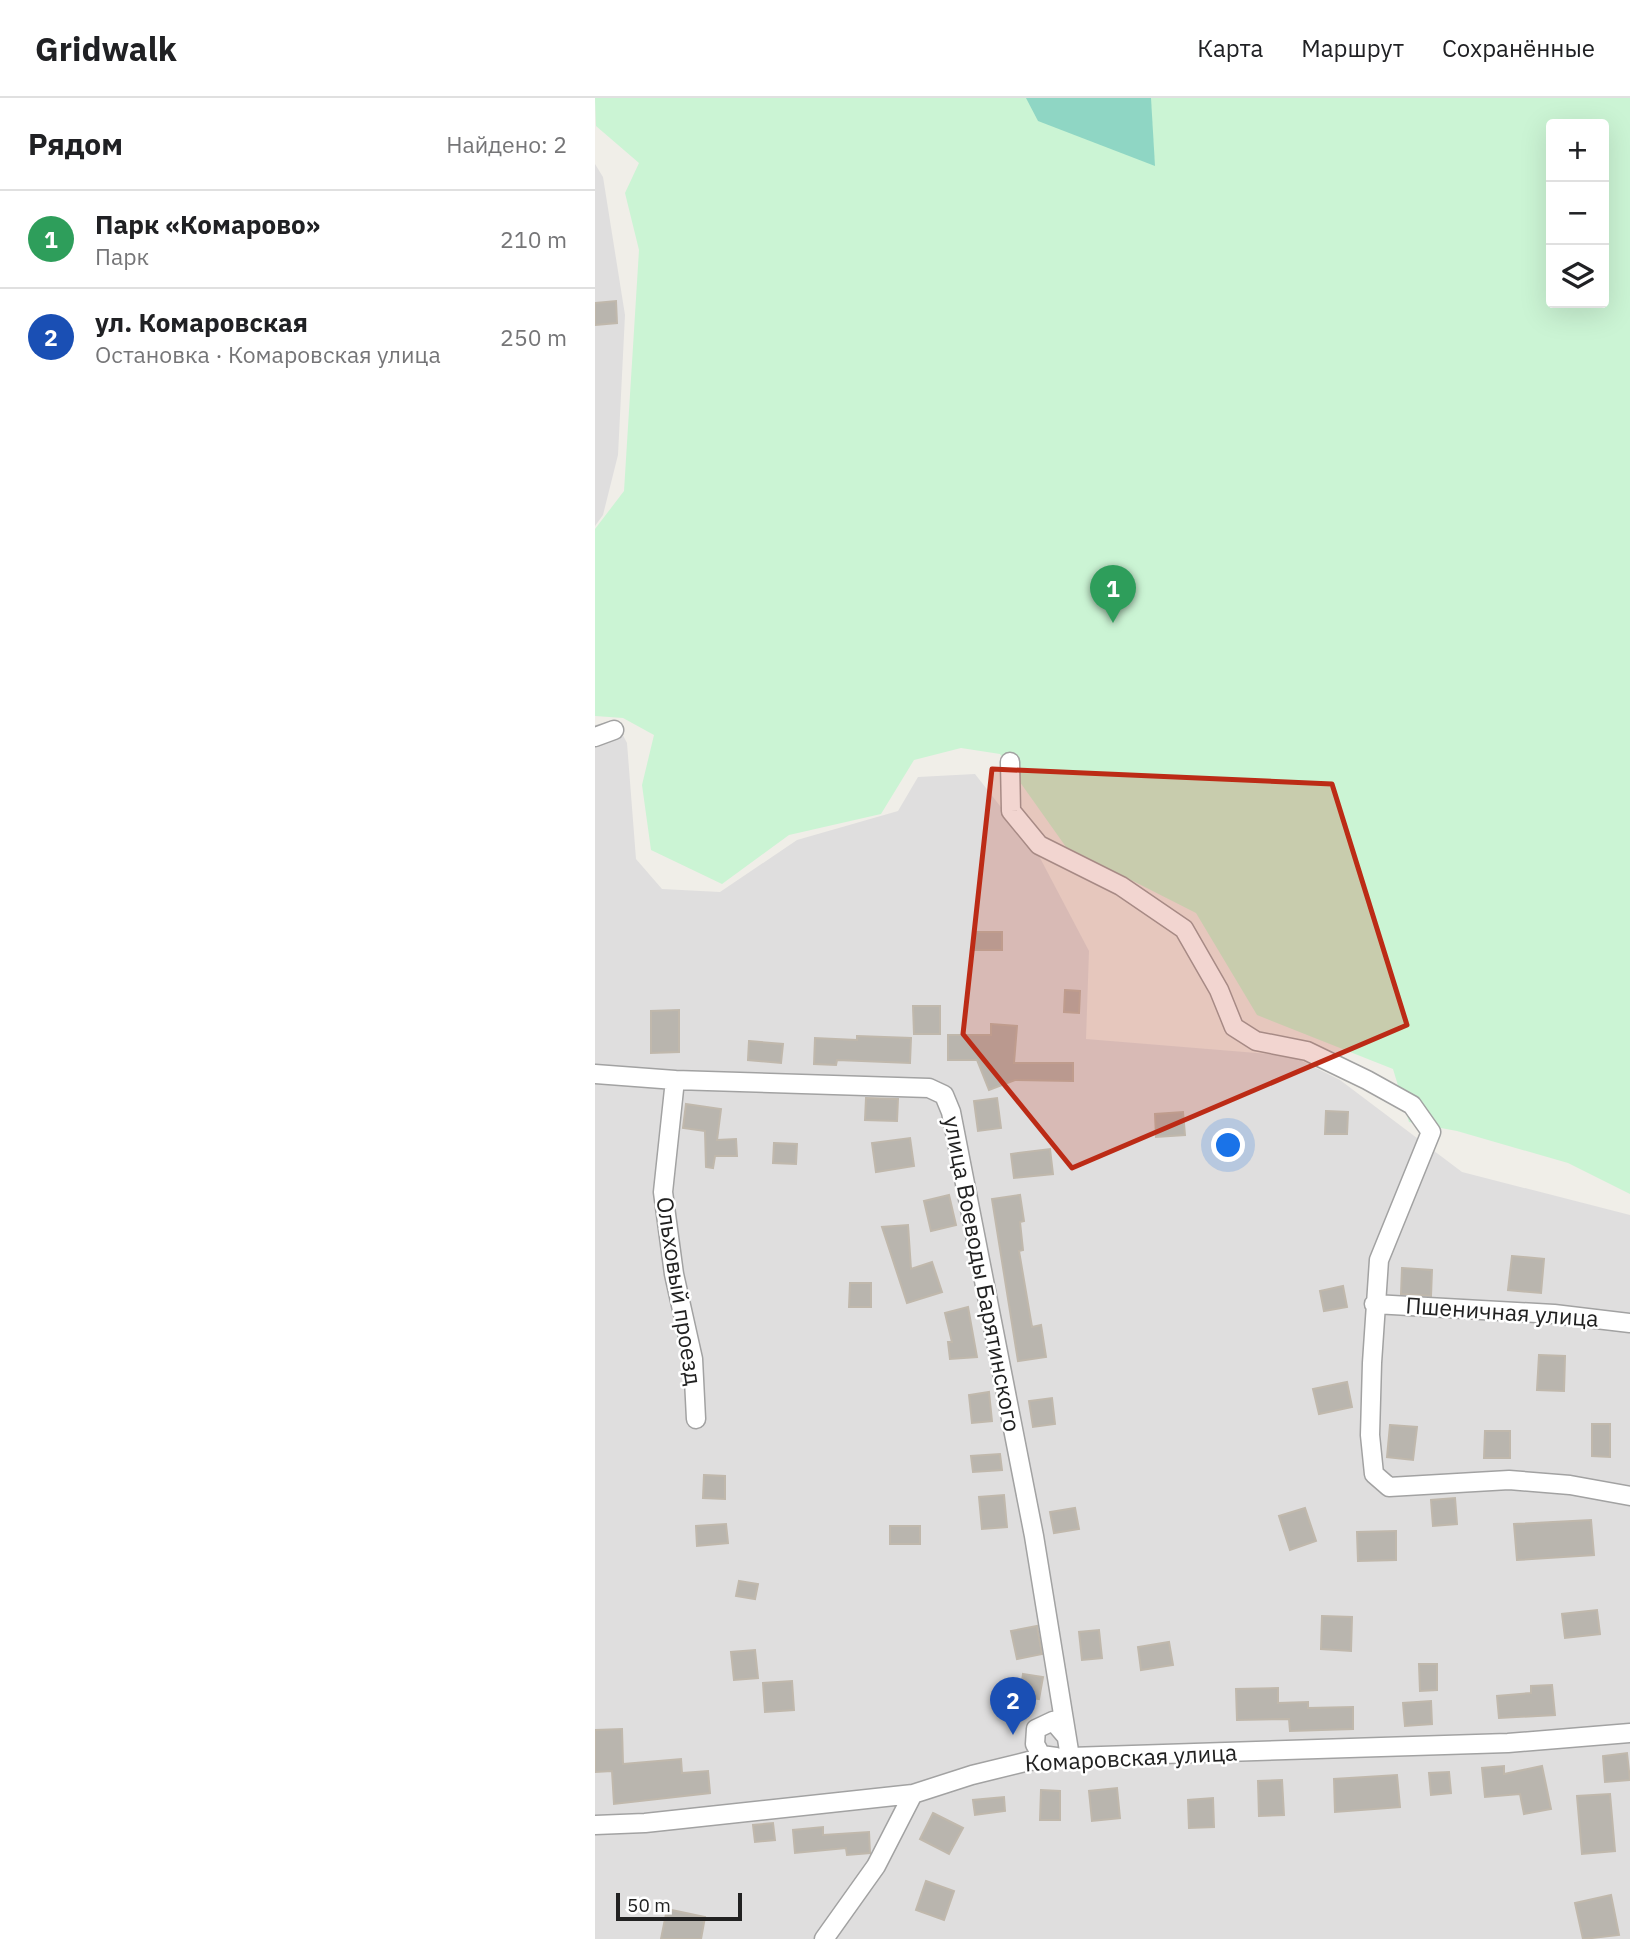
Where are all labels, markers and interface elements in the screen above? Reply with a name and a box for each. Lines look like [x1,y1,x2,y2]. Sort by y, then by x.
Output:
text: Gridwalk [35,27,177,70]
text: Карта [1197,32,1263,64]
text: Маршрут [1301,32,1404,64]
text: Сохранённые [1442,32,1595,64]
map controls [1546,119,1609,308]
button: + [1546,119,1609,182]
text: Рядом [28,124,123,163]
text: Найдено: 2 [446,129,567,159]
button: − [1546,182,1609,245]
text: Парк «Комарово» [95,207,320,241]
text: 1 [44,224,58,254]
text: 210 m [500,224,567,254]
text: Парк [95,241,149,271]
button: layers [1546,245,1609,308]
text: ул. Комаровская [95,305,308,339]
text: 2 [44,322,58,352]
text: 250 m [500,322,567,352]
text: Остановка · Комаровская улица [95,339,441,369]
pin: 1 [1090,565,1136,623]
street label: улица Воеводы Барятинского [938,1114,1028,1434]
your location [1211,1128,1245,1162]
street label: Ольховый проезд [650,1194,710,1388]
street label: Пшеничная улица [1404,1289,1600,1333]
pin: 2 [990,1677,1036,1735]
street label: Комаровская улица [1024,1736,1238,1778]
scale bar [616,1890,742,1922]
text: 50 m [627,1893,671,1917]

